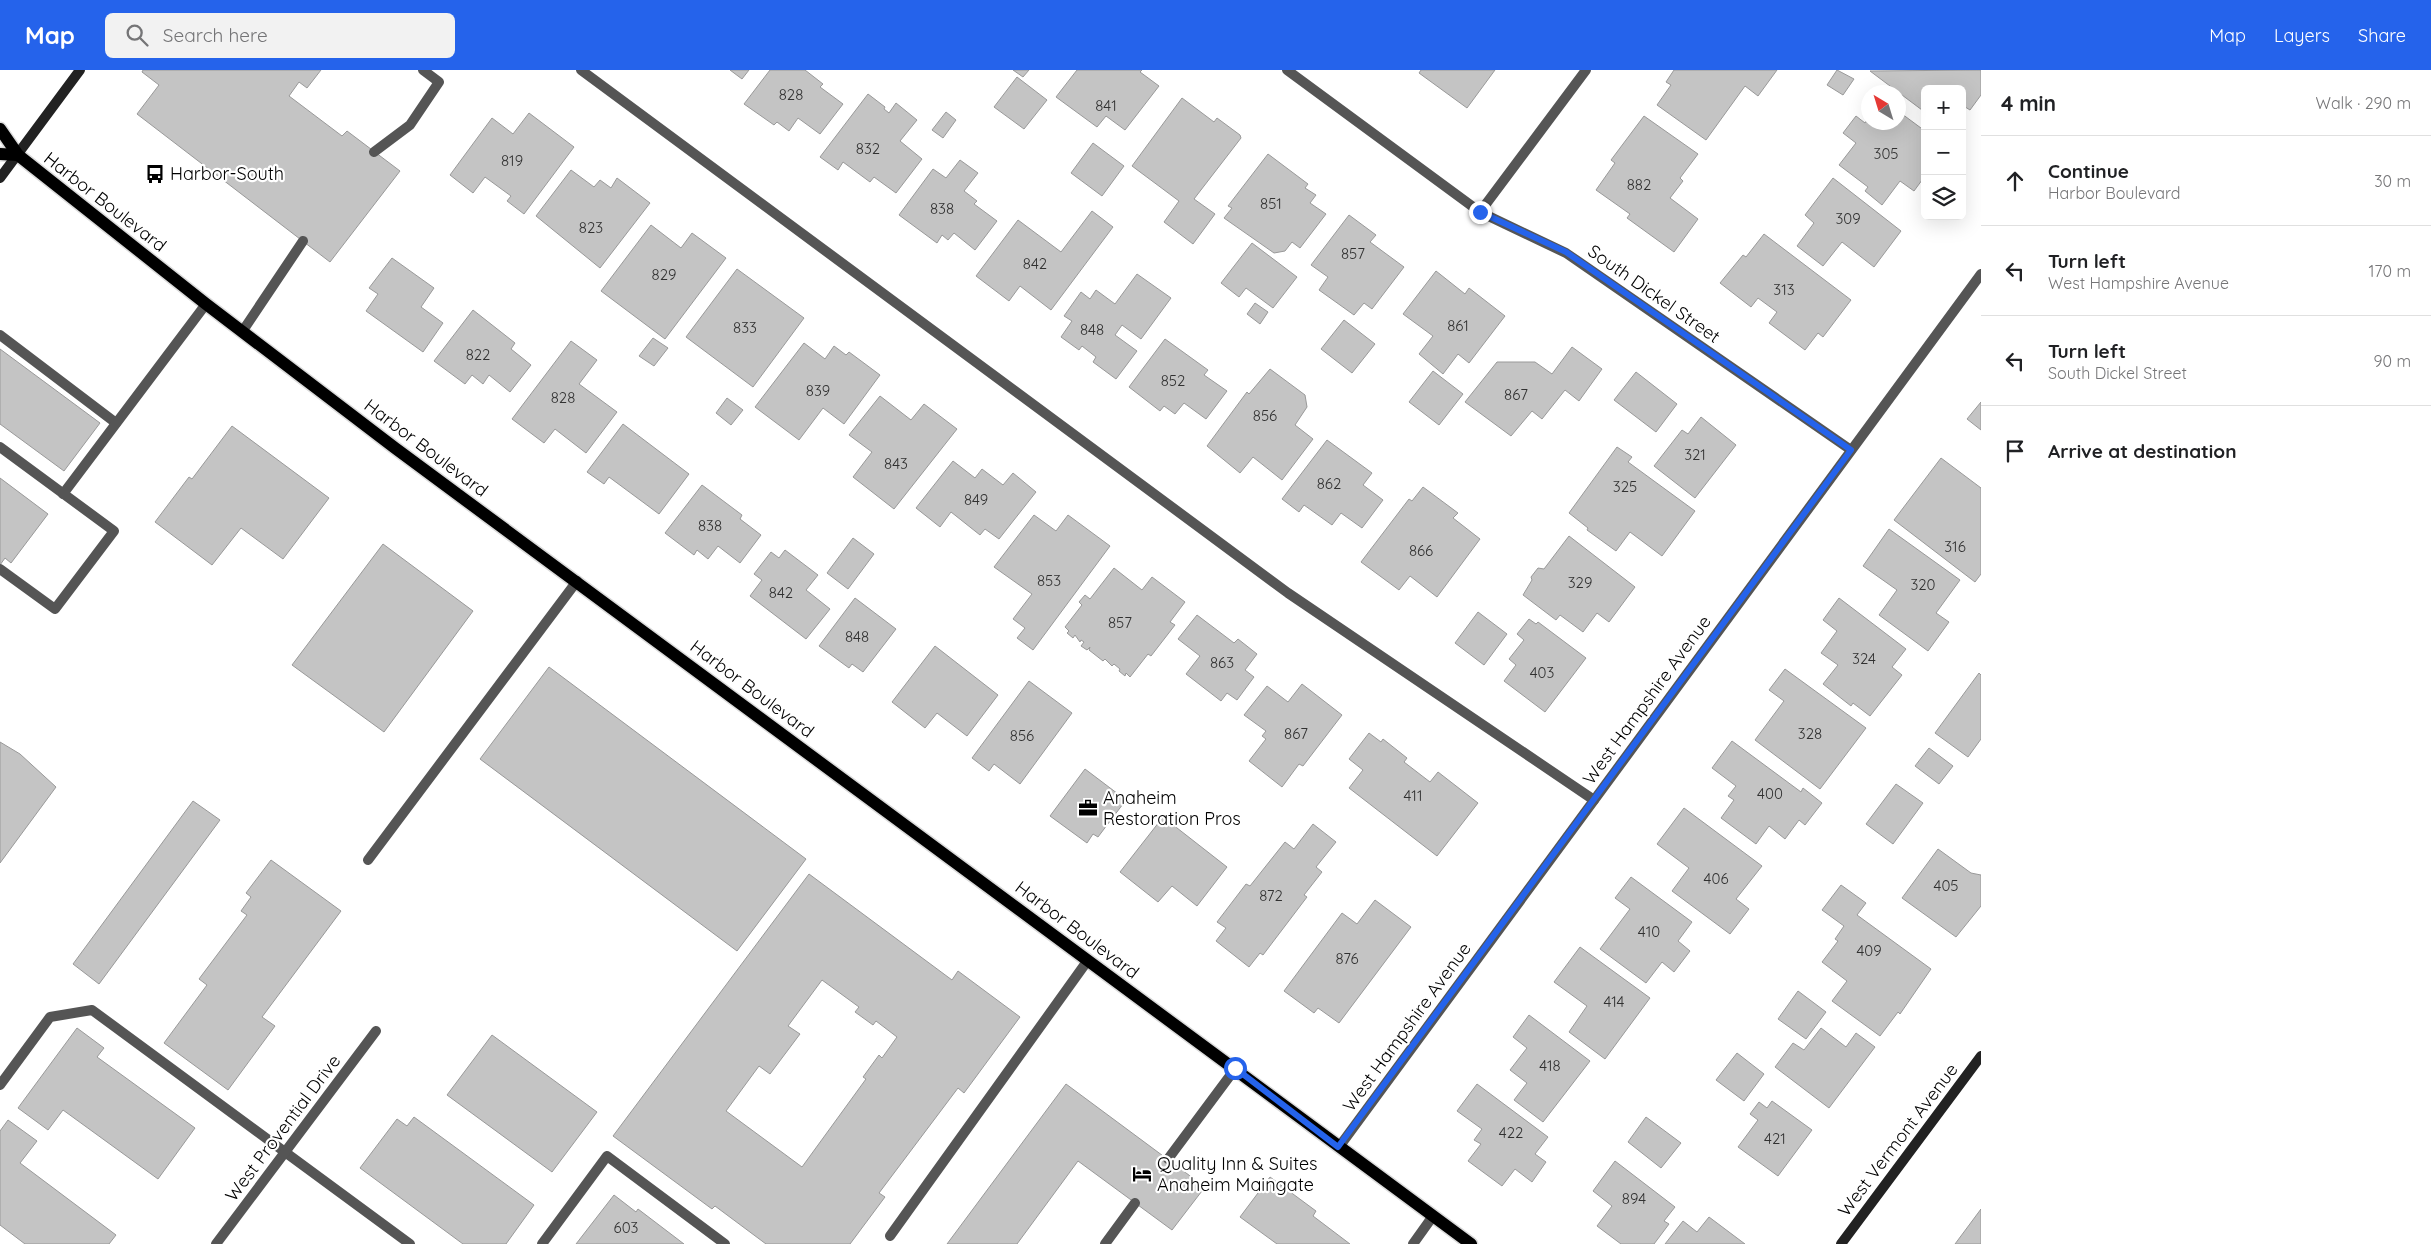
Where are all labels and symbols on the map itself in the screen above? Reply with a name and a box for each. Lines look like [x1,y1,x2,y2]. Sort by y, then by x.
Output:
house number: 828 [779,85,803,104]
north arrow [1861,85,1906,130]
house number: 841 [1095,96,1117,115]
house number: 832 [856,139,880,158]
house number: 305 [1874,144,1898,163]
street label: Harbor Boulevard [39,147,171,257]
house number: 819 [501,151,523,170]
place label: Harbor-South [170,162,284,185]
bus stop icon: Harbor-South [144,163,166,185]
house number: 882 [1627,175,1651,194]
house number: 851 [1260,194,1282,213]
house number: 838 [930,199,954,218]
route end [1469,201,1492,224]
house number: 309 [1835,209,1861,228]
house number: 823 [579,218,603,237]
street label: South Dickel Street [1584,239,1725,348]
house number: 857 [1341,244,1365,263]
house number: 842 [1023,254,1047,273]
house number: 829 [652,265,676,284]
house number: 313 [1773,280,1795,299]
house number: 861 [1447,316,1469,335]
house number: 833 [733,318,757,337]
house number: 848 [1080,320,1104,339]
house number: 822 [466,345,490,364]
house number: 852 [1161,371,1185,390]
house number: 839 [806,381,830,400]
house number: 867 [1504,385,1528,404]
house number: 828 [551,388,575,407]
street label: Harbor Boulevard [360,394,493,502]
house number: 856 [1253,406,1277,425]
house number: 321 [1684,445,1706,464]
house number: 843 [884,454,908,473]
house number: 862 [1317,474,1341,493]
house number: 325 [1613,477,1637,496]
house number: 849 [964,490,988,509]
house number: 838 [698,516,722,535]
house number: 316 [1944,537,1966,556]
house number: 866 [1409,541,1433,560]
house number: 853 [1037,571,1061,590]
house number: 329 [1568,573,1592,592]
house number: 320 [1910,575,1936,594]
house number: 842 [769,583,793,602]
street label: West Hampshire Avenue [1577,611,1716,789]
house number: 857 [1108,613,1132,632]
house number: 848 [845,627,869,646]
street label: Harbor Boulevard [686,635,819,743]
house number: 324 [1852,649,1876,668]
house number: 863 [1210,653,1234,672]
house number: 403 [1530,663,1554,682]
house number: 867 [1284,724,1308,743]
house number: 328 [1798,724,1822,743]
house number: 856 [1010,726,1034,745]
house number: 400 [1757,784,1783,803]
place label: Anaheim Restoration Pros [1103,786,1241,830]
house number: 411 [1404,786,1422,805]
office icon: Anaheim Restoration Pros [1077,797,1099,819]
house number: 406 [1704,869,1728,888]
street label: Harbor Boulevard [1011,876,1144,984]
house number: 405 [1933,876,1959,895]
house number: 872 [1259,886,1283,905]
house number: 410 [1638,922,1660,941]
street label: West Hampshire Avenue [1337,938,1476,1116]
house number: 409 [1856,941,1882,960]
house number: 876 [1336,949,1358,968]
house number: 414 [1603,992,1625,1011]
street label: West Provential Drive [220,1050,345,1206]
house number: 418 [1539,1056,1561,1075]
route start [1224,1057,1247,1080]
street label: West Vermont Avenue [1833,1059,1963,1221]
house number: 422 [1499,1123,1523,1142]
house number: 421 [1764,1129,1786,1148]
place label: Quality Inn & Suites Anaheim Maingate [1157,1152,1318,1196]
hotel icon: Quality Inn & Suites Anaheim Maingate [1131,1163,1153,1185]
house number: 894 [1622,1189,1646,1208]
house number: 603 [614,1218,639,1237]

